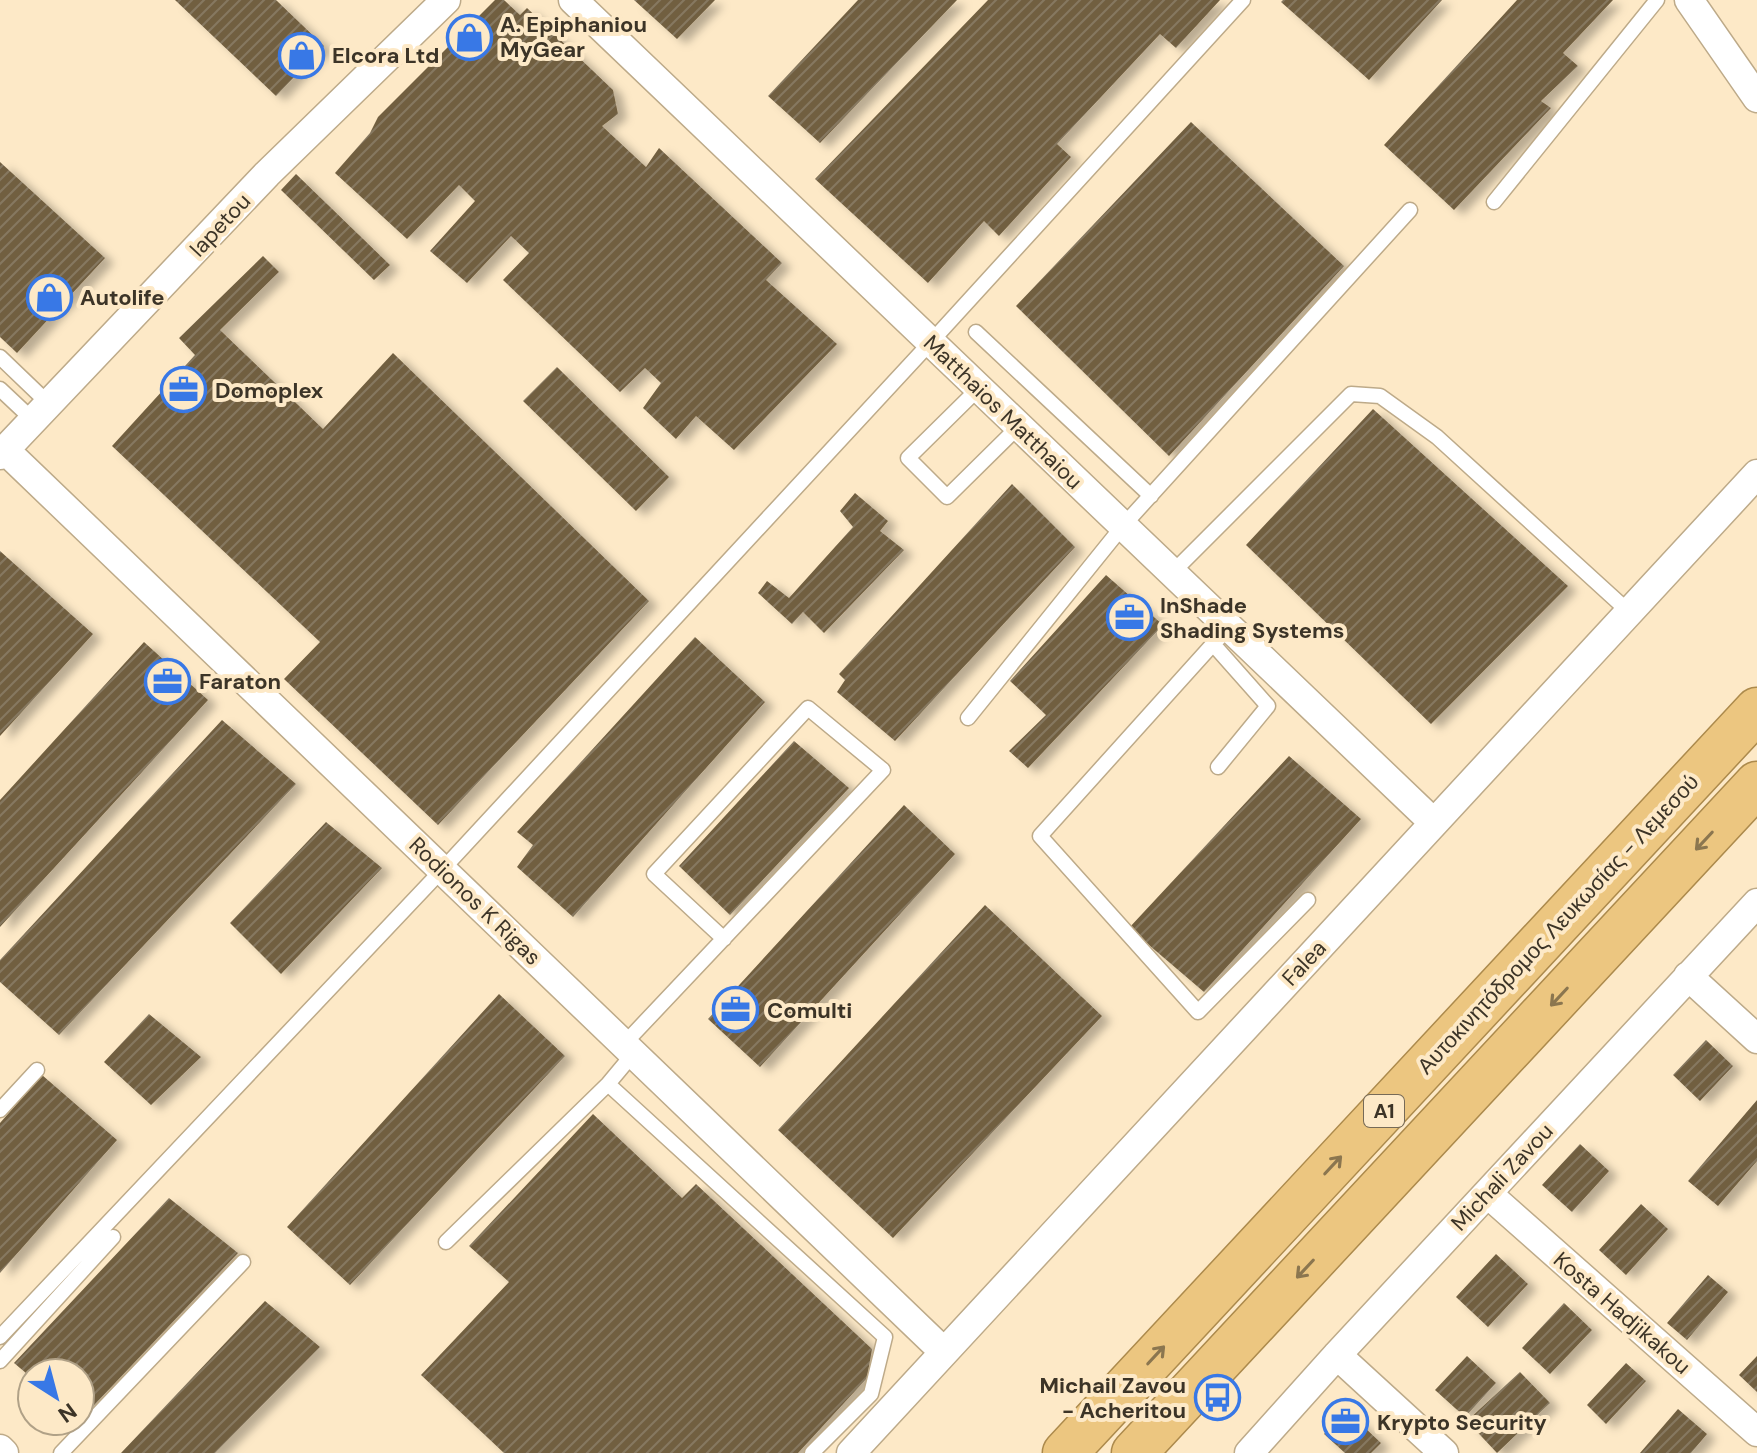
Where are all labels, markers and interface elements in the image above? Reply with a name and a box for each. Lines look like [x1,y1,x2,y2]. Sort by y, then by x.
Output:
place label: A. Epiphaniou MyGear [500,10,647,64]
shop icon: A. Epiphaniou MyGear [445,13,493,61]
shop icon: Elcora Ltd [277,31,325,79]
place label: Elcora Ltd [332,41,439,70]
street label: Iapetou [183,187,257,263]
shop icon: Autolife [25,273,73,321]
place label: Autolife [80,283,164,312]
street label: Matthaios Matthaiou [917,329,1089,495]
office icon: Domoplex [160,366,208,414]
place label: Domoplex [215,376,324,405]
place label: InShade Shading Systems [1160,591,1344,645]
office icon: InShade Shading Systems [1105,594,1153,642]
office icon: Faraton [144,657,192,705]
place label: Faraton [199,667,281,696]
street label: Αυτοκινητόδρομος Λευκωσίας - Λεμεσού [1411,768,1705,1080]
street label: Rodionos K Rigas [403,831,547,971]
one-way arrow [1694,831,1713,851]
street label: Falea [1276,934,1332,992]
office icon: Comulti [712,986,760,1034]
one-way arrow [1549,987,1568,1007]
place label: Comulti [767,996,852,1025]
road number: A1 [1364,1095,1404,1127]
street label: Michali Zavou [1445,1117,1559,1237]
one-way arrow [1324,1155,1342,1175]
street label: Kosta Hadjikakou [1547,1245,1697,1381]
one-way arrow [1297,1259,1315,1279]
one-way arrow [1147,1345,1166,1365]
north arrow [16,1357,96,1437]
place label: Michail Zavou - Acheritou [1039,1371,1186,1425]
bus stop icon: Michail Zavou - Acheritou [1193,1374,1241,1422]
text: N [52,1396,82,1429]
office icon: Krypto Security [1322,1398,1370,1446]
place label: Krypto Security [1377,1408,1547,1437]

